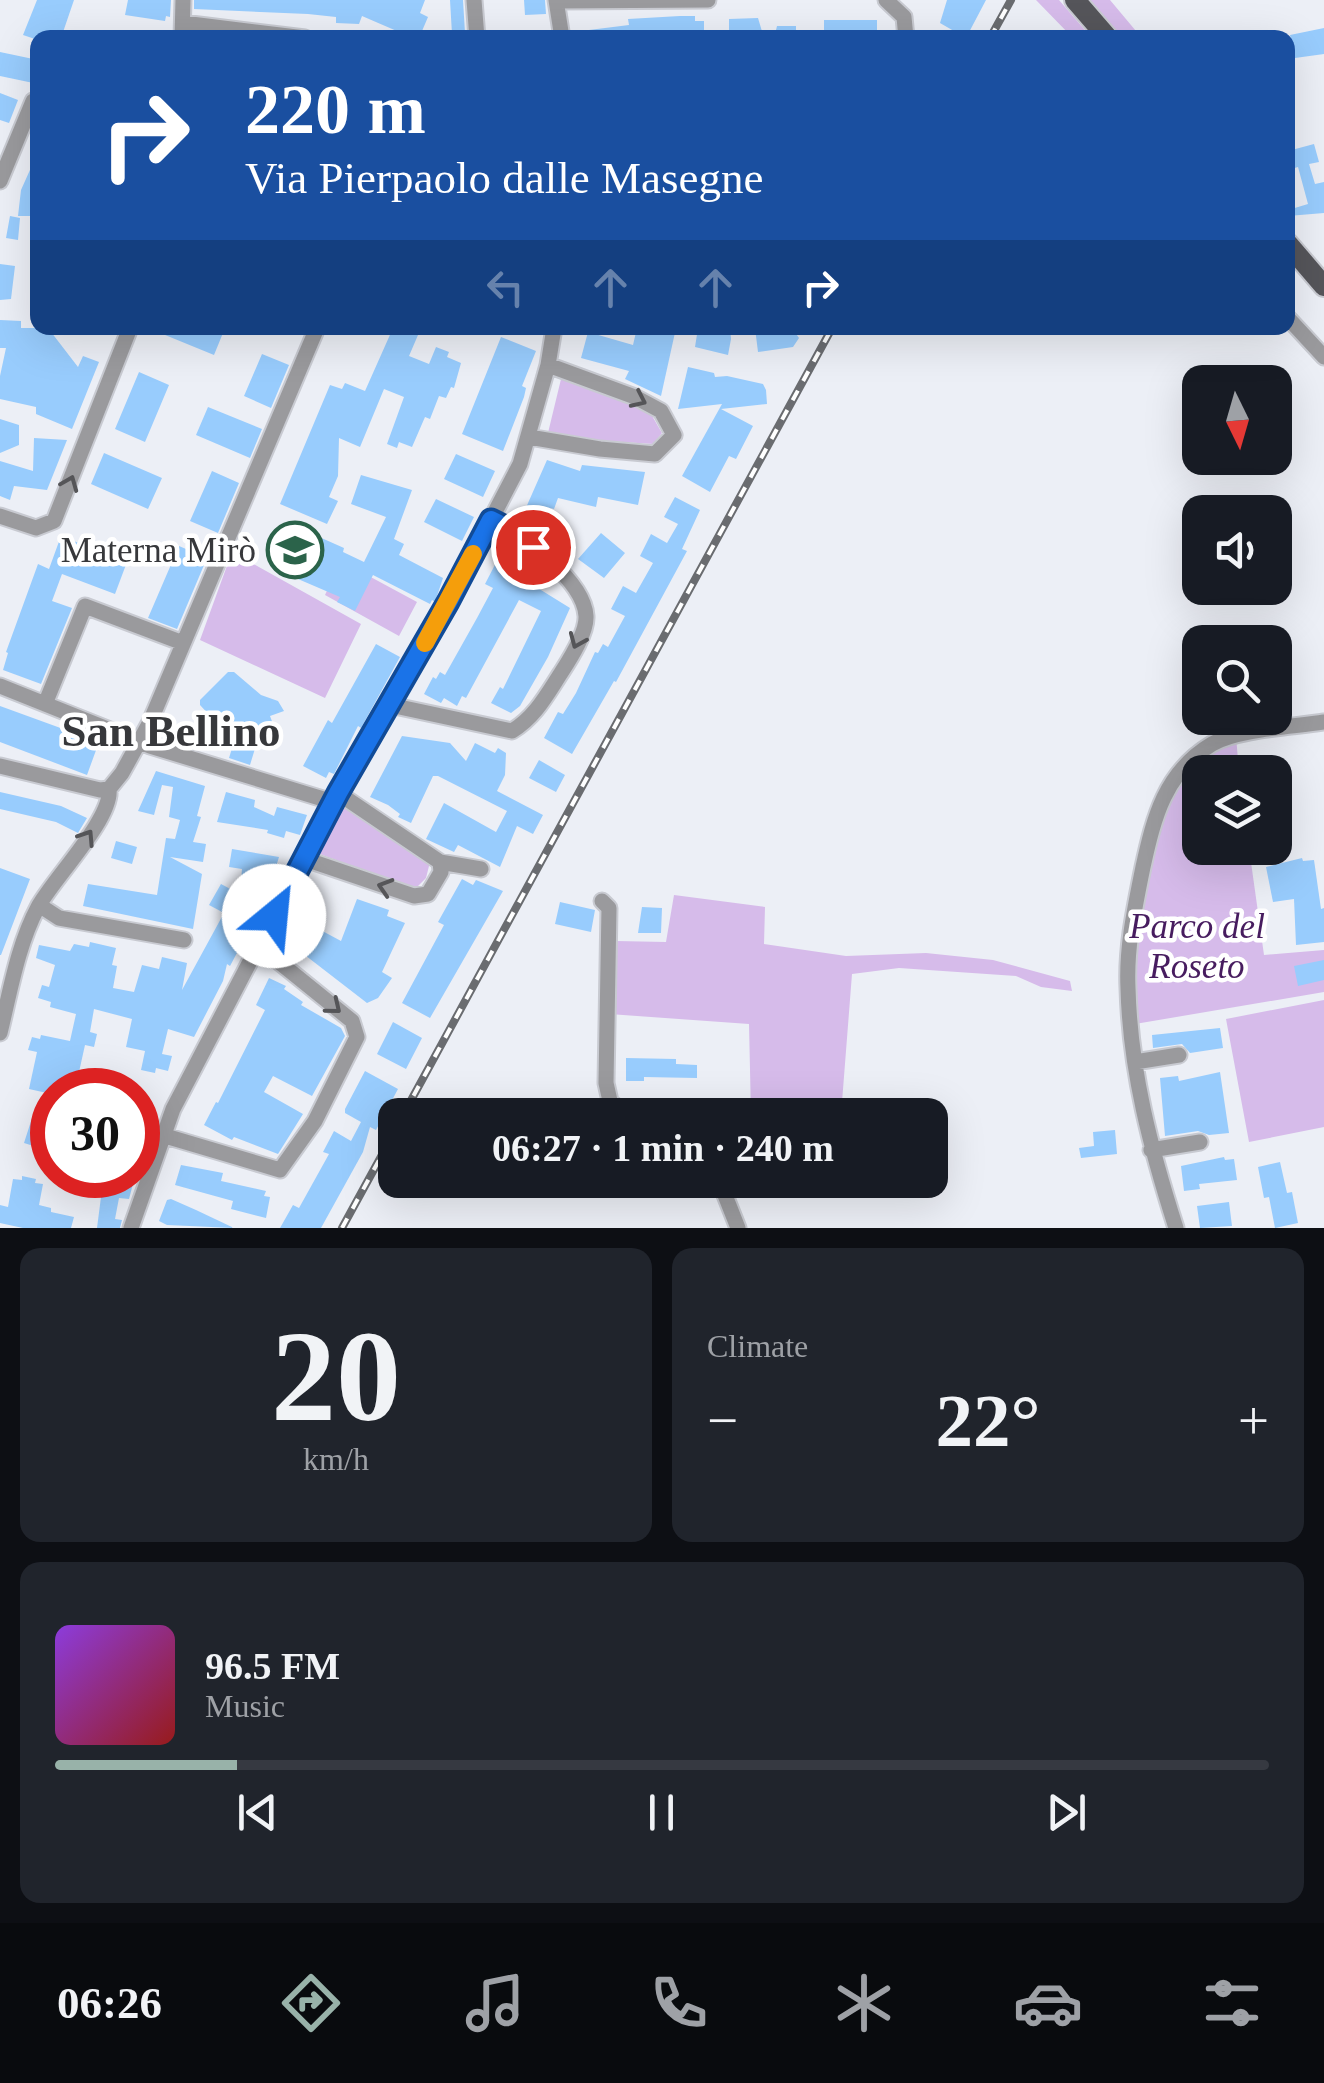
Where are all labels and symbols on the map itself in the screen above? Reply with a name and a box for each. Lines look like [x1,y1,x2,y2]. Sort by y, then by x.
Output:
north arrow [1182,365,1292,475]
one-way arrow [629,388,647,408]
one-way arrow [58,476,78,493]
pin [491,505,576,590]
school or university icon: Materna Mirò [265,520,325,580]
place label: Materna Mirò [61,531,256,570]
one-way arrow [569,631,589,649]
district label: San Bellino [62,706,280,756]
one-way arrow [75,829,94,847]
position arrow [222,864,326,968]
one-way arrow [378,878,395,899]
park label: Parco del Roseto [1128,907,1265,986]
one-way arrow [323,995,341,1013]
speed limit sign: 30 [30,1068,160,1198]

